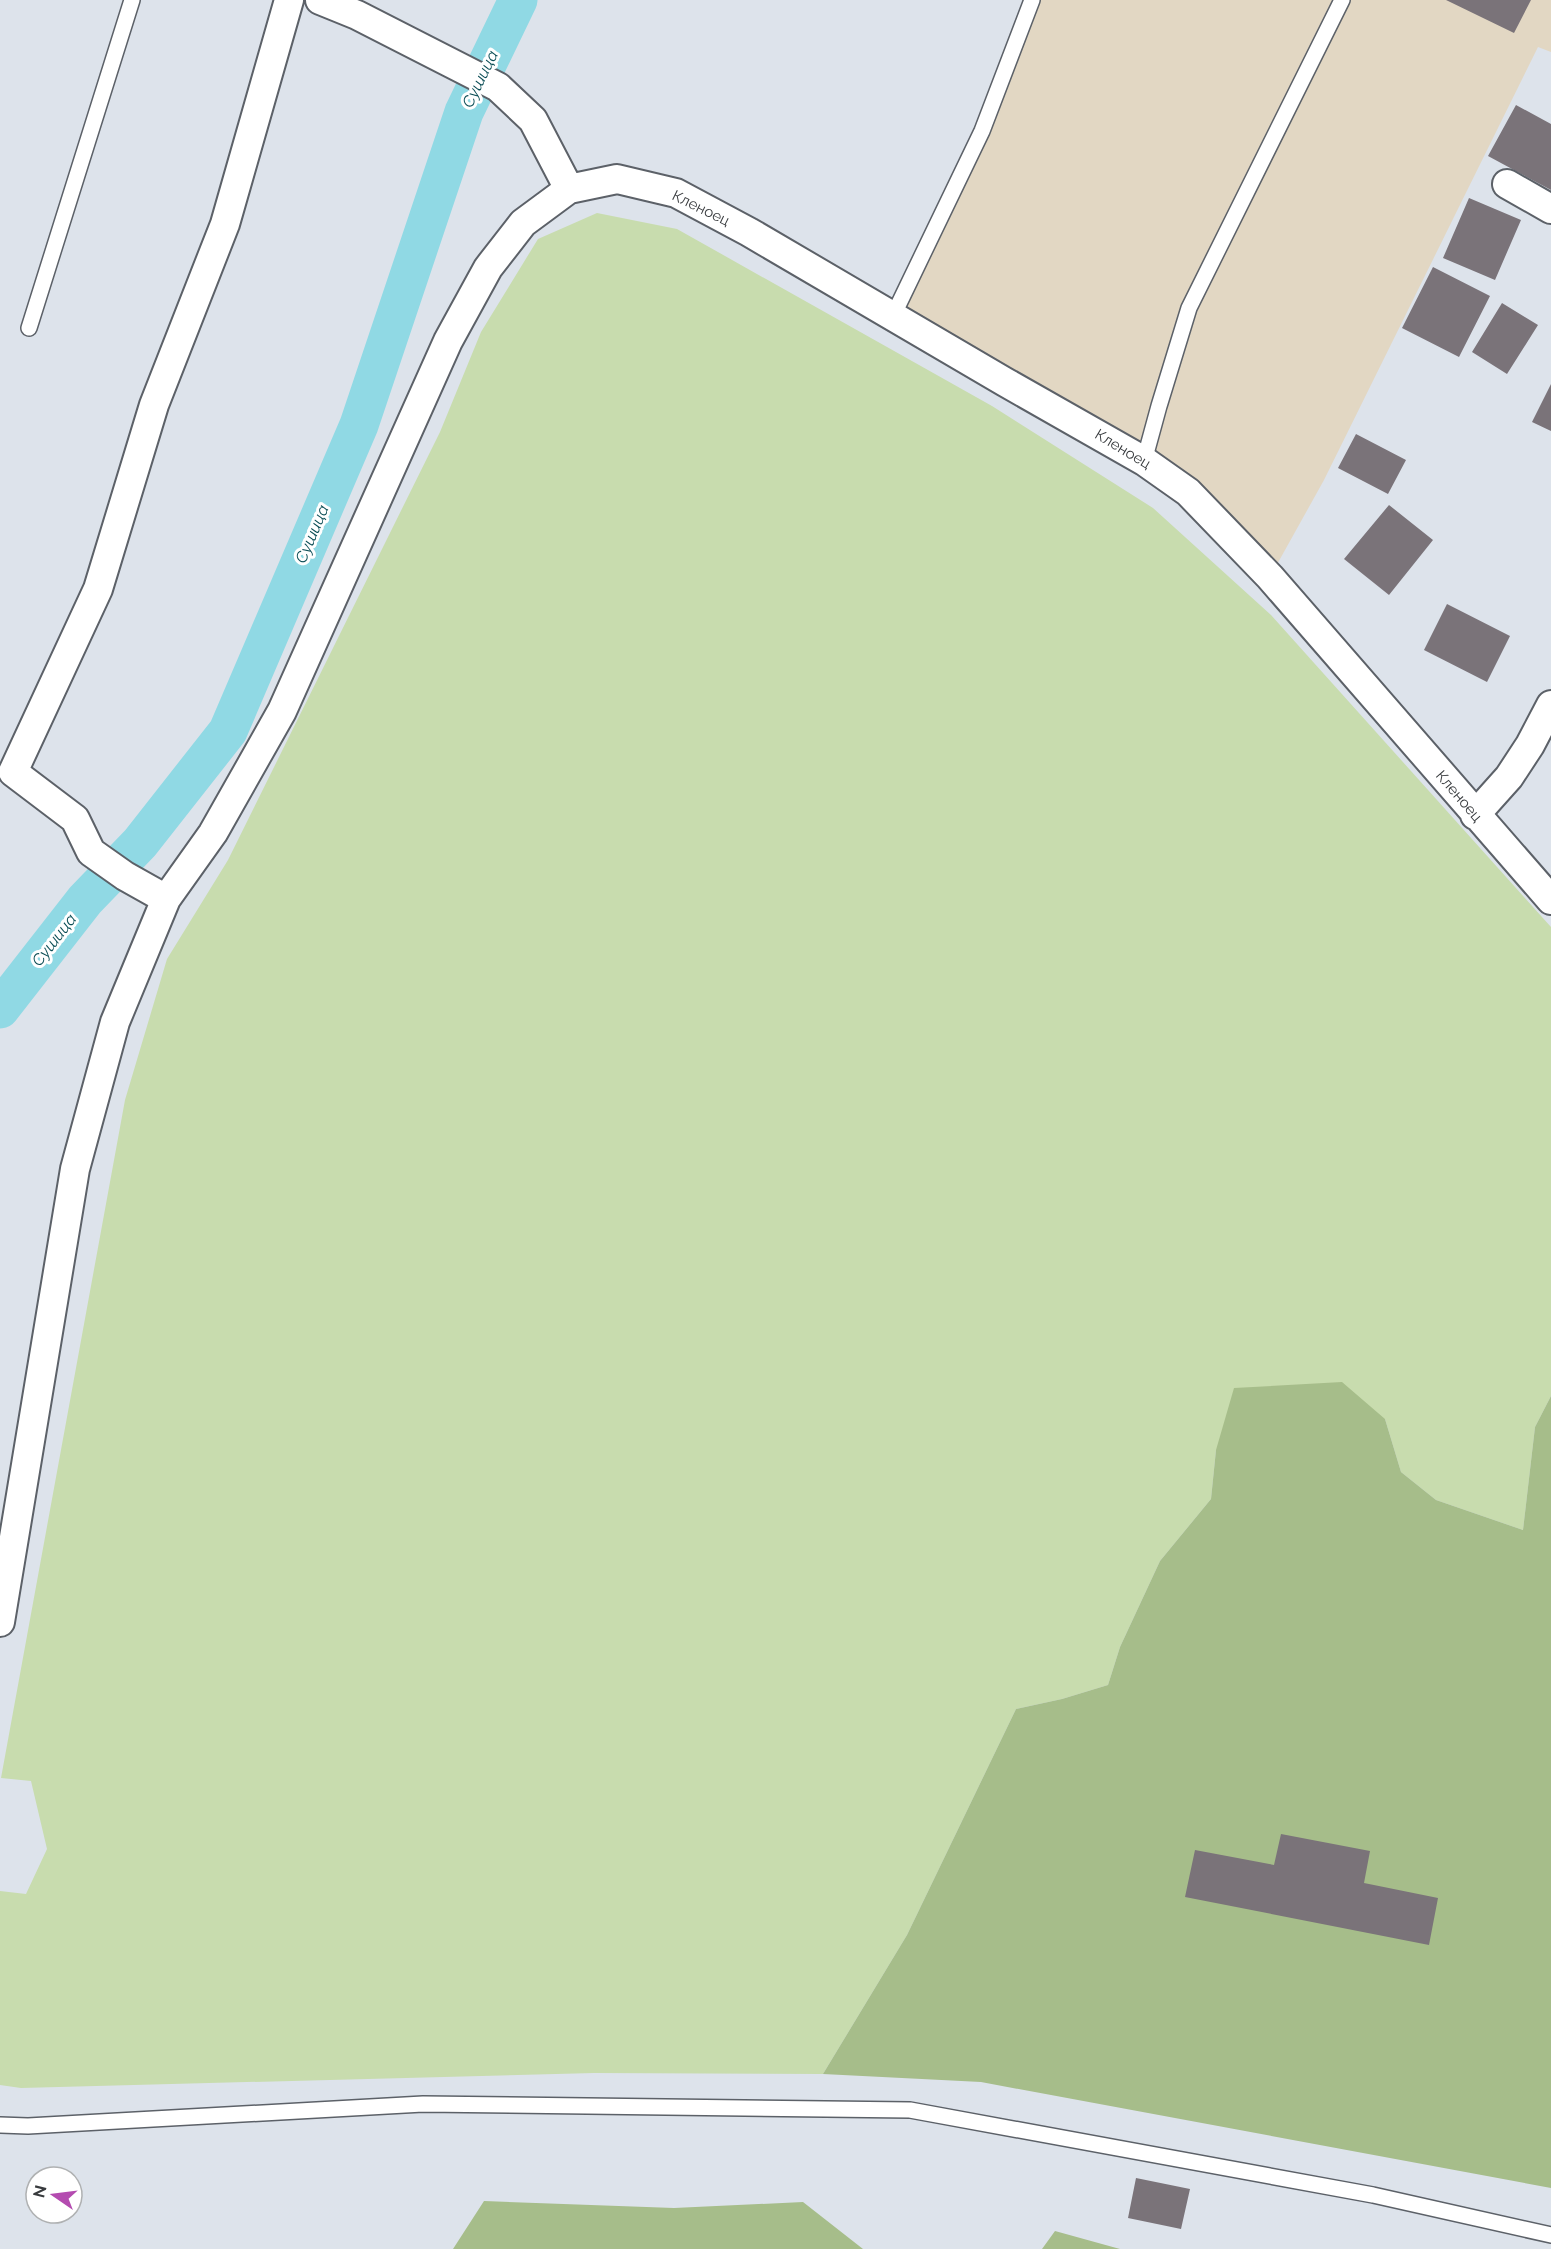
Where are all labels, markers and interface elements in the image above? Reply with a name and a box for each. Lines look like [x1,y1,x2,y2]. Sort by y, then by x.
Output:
water label: Сушица [458,47,502,111]
street label: Кленоец [669,186,733,230]
street label: Кленоец [1092,425,1154,473]
water label: Сушица [291,502,333,566]
street label: Кленоец [1432,767,1486,826]
water label: Сушица [28,910,81,970]
north arrow [24,2165,84,2225]
text: N [29,2183,51,2200]

